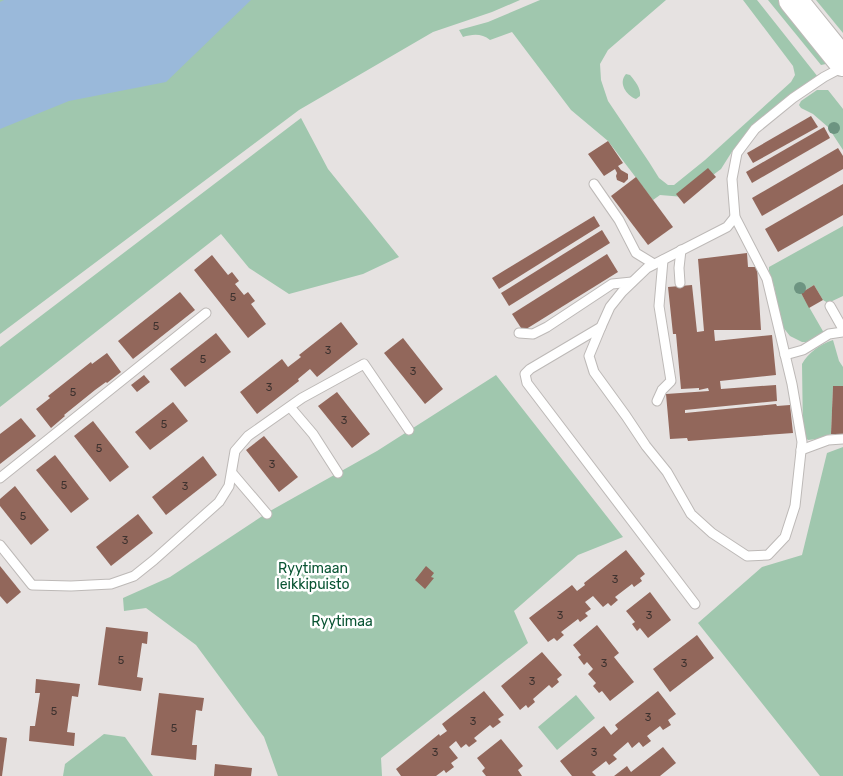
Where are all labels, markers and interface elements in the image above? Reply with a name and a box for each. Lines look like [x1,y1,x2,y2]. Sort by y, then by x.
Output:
house number: 5 [230,291,237,304]
house number: 5 [153,320,160,333]
house number: 3 [325,344,332,357]
house number: 5 [200,353,207,366]
house number: 3 [410,365,417,378]
house number: 3 [266,381,273,394]
house number: 5 [70,386,77,399]
house number: 3 [341,414,348,427]
house number: 5 [161,418,168,431]
house number: 5 [96,442,103,455]
house number: 3 [269,458,276,471]
house number: 5 [61,479,68,492]
house number: 3 [182,480,189,493]
house number: 5 [20,510,27,523]
house number: 3 [122,534,129,547]
park label: Ryytimaan leikkipuisto [276,560,350,593]
house number: 3 [612,573,619,586]
house number: 3 [557,609,564,622]
house number: 3 [646,609,653,622]
park label: Ryytimaa [311,613,373,630]
house number: 5 [118,654,125,667]
house number: 3 [601,657,608,670]
house number: 3 [681,657,688,670]
house number: 3 [529,675,536,688]
house number: 5 [51,705,58,718]
house number: 3 [645,711,652,724]
house number: 3 [470,715,477,728]
house number: 5 [171,722,178,735]
house number: 3 [432,746,439,759]
house number: 3 [591,746,598,759]

